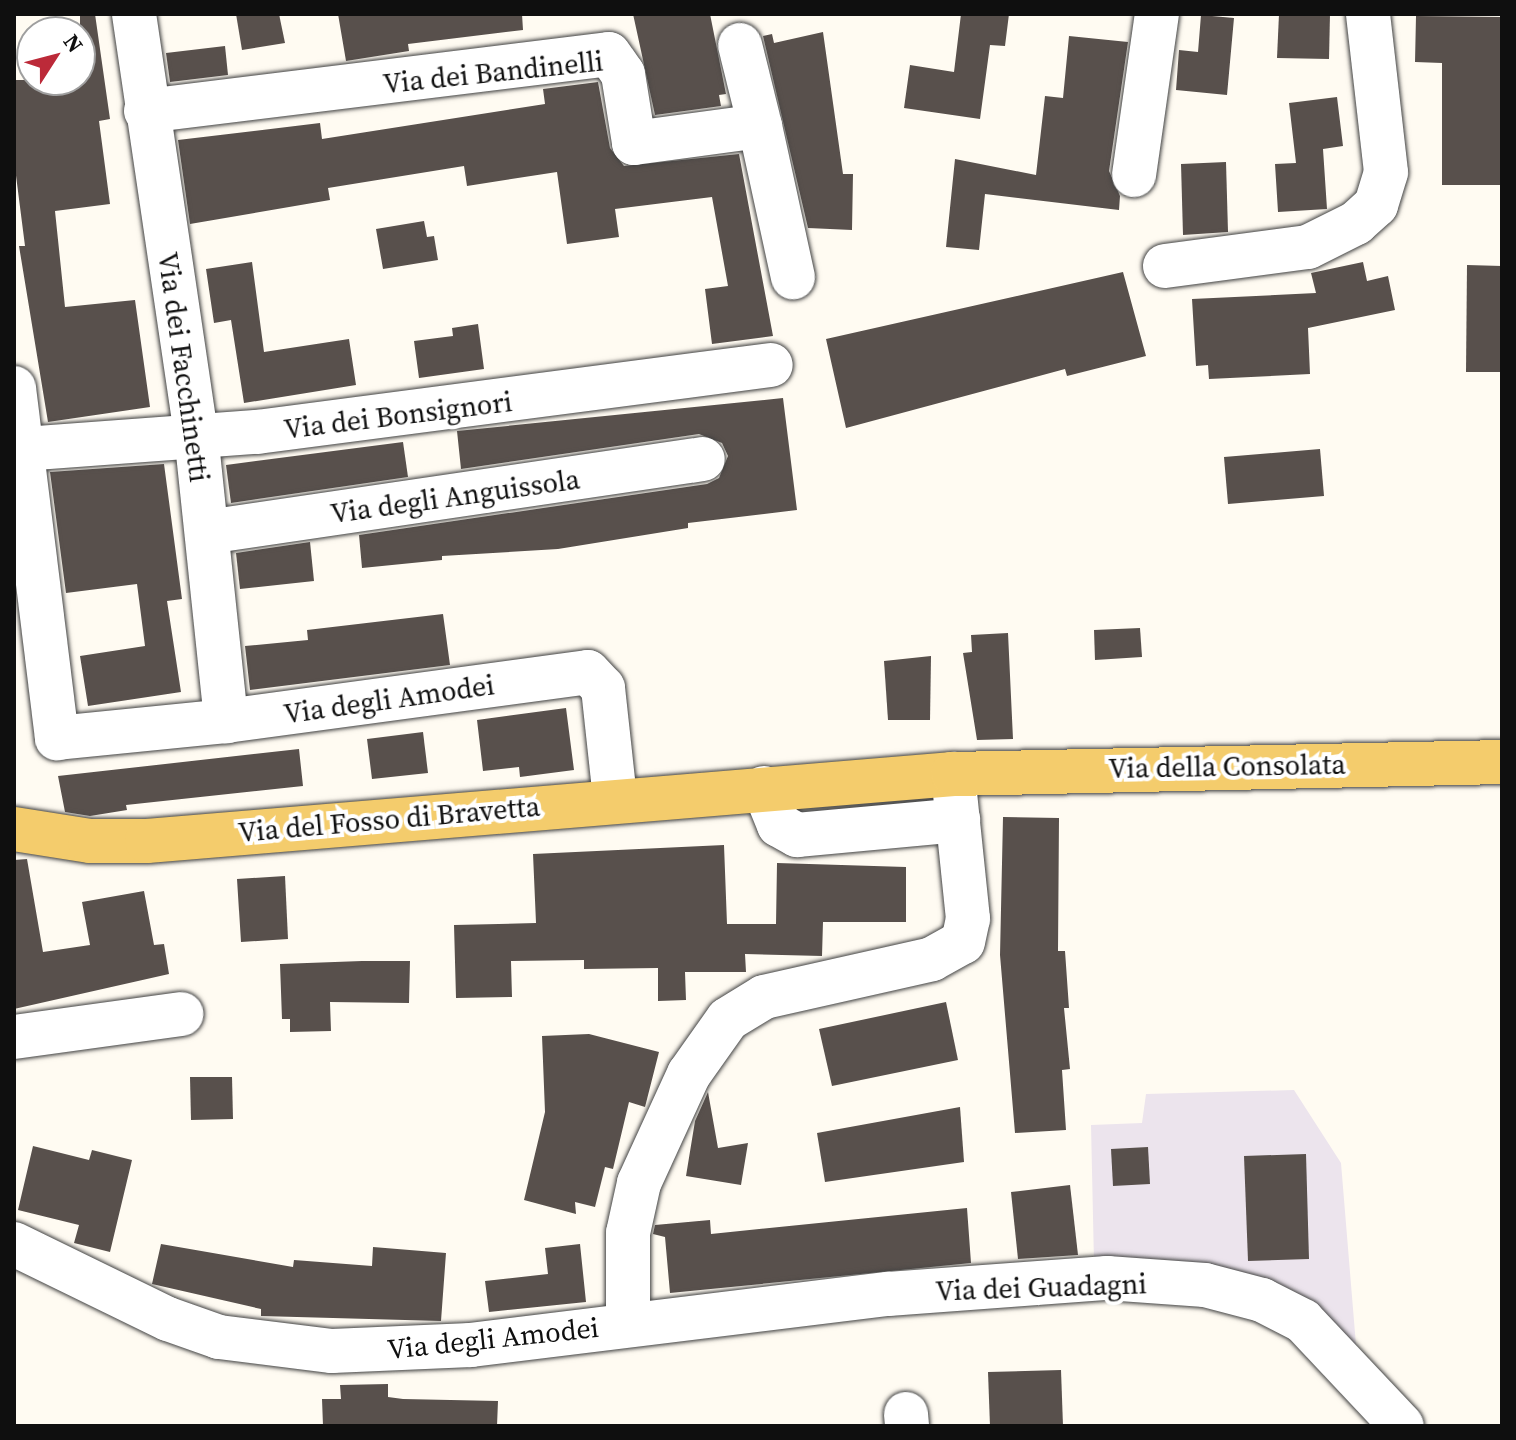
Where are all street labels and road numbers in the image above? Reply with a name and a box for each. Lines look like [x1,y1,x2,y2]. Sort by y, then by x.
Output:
street label: Via dei Bandinelli [381,44,605,100]
street label: Via dei Facchinetti [151,250,217,484]
street label: Via dei Bonsignori [282,384,514,446]
street label: Via degli Anguissola [328,462,582,530]
street label: Via degli Amodei [281,668,497,730]
street label: Via della Consolata [1108,747,1346,785]
street label: Via del Fosso di Bravetta [237,789,541,849]
street label: Via dei Guadagni [935,1267,1147,1307]
street label: Via degli Amodei [386,1310,600,1366]

